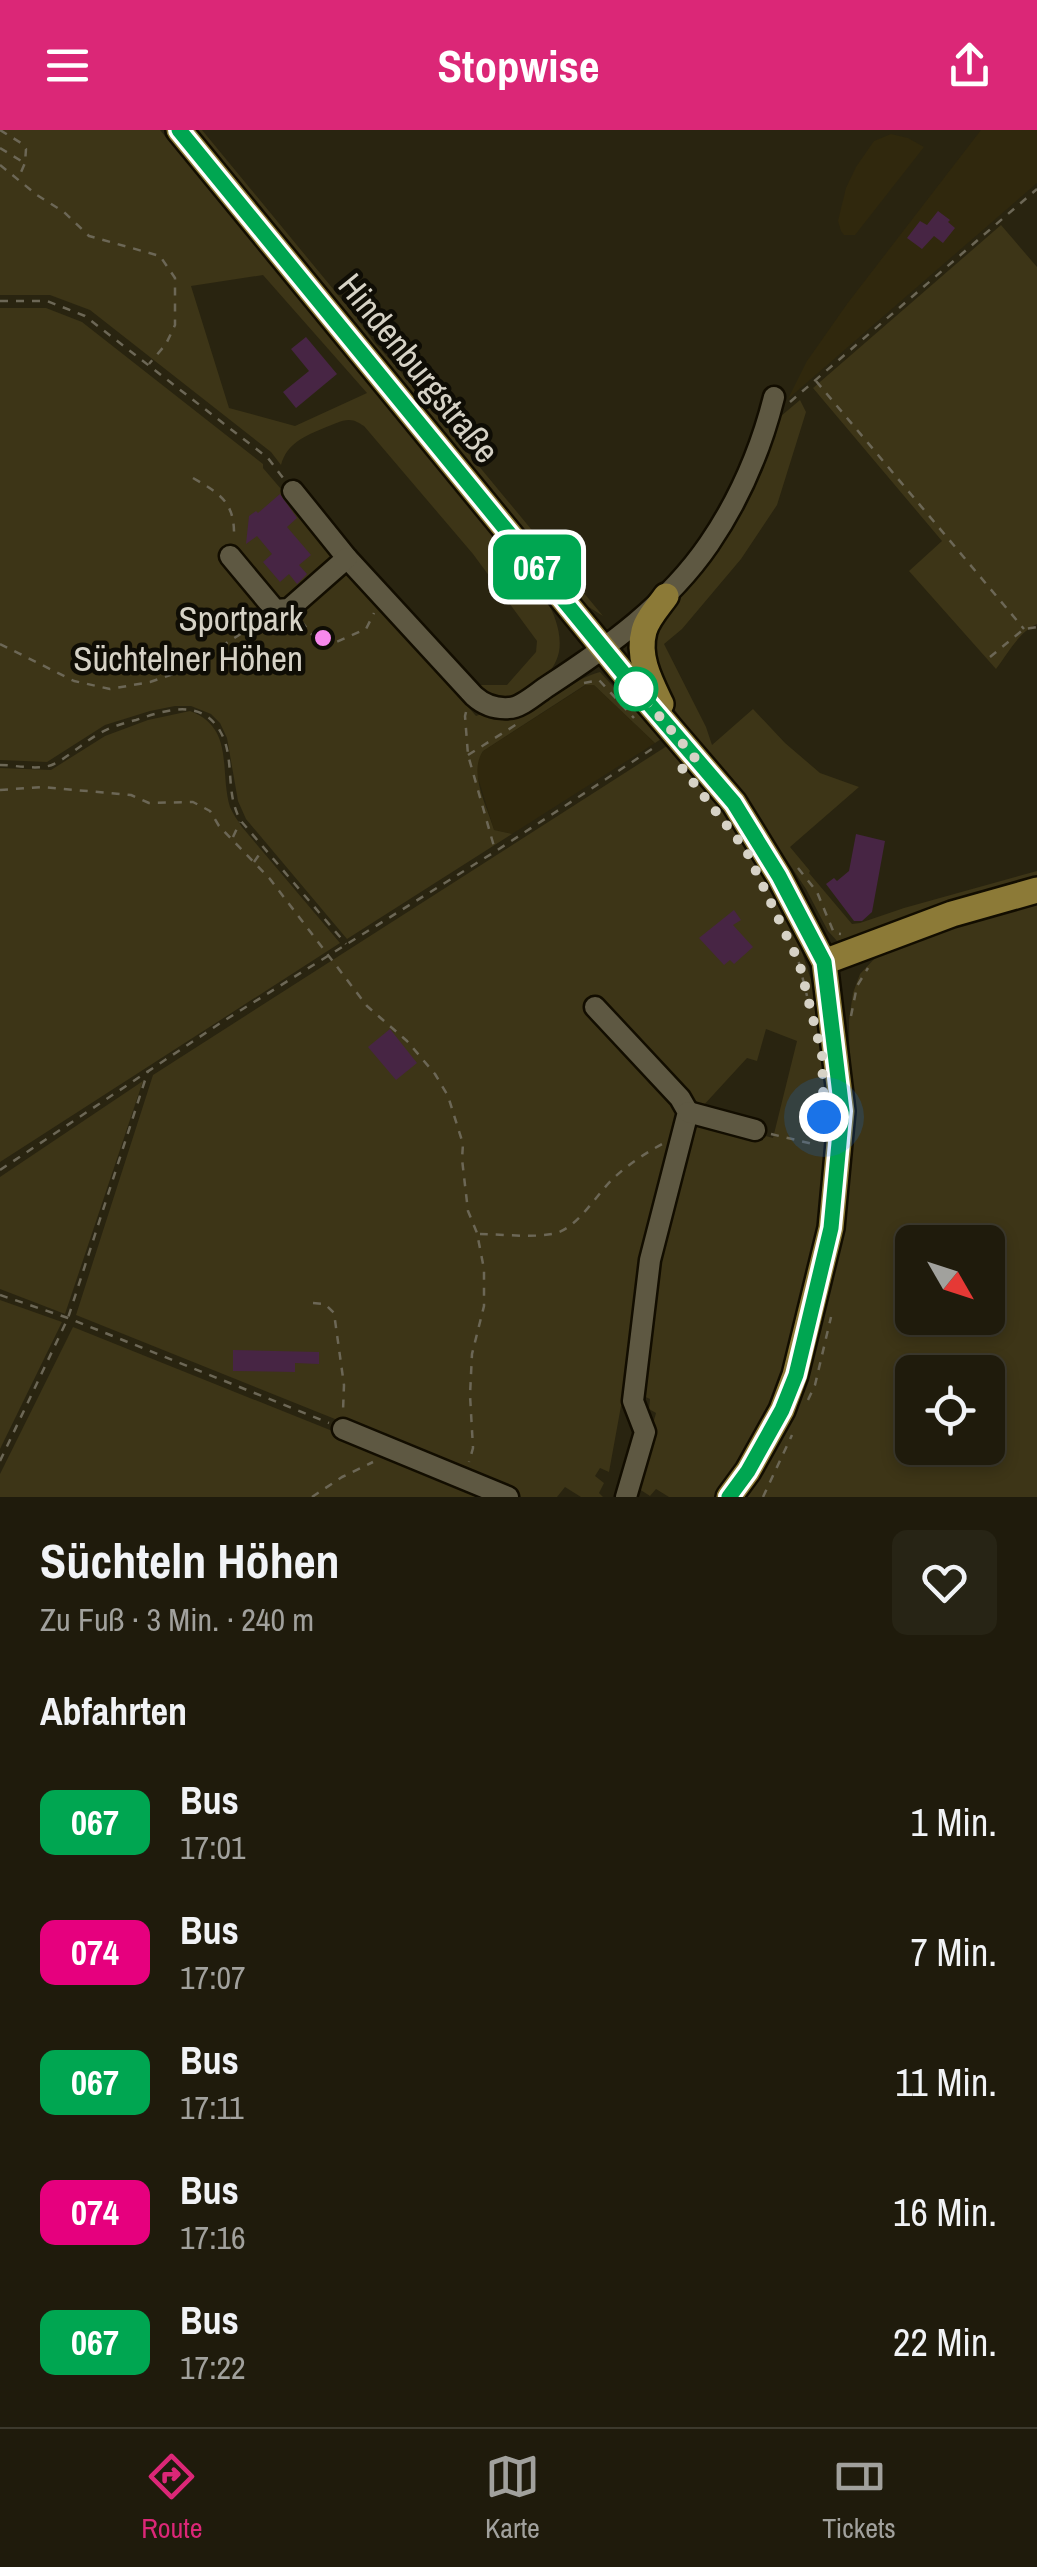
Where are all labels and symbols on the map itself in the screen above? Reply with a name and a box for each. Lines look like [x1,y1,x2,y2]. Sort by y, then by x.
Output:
street label: Hindenburgstraße [328,263,510,473]
line badge: 067 [480,534,594,600]
place label: Sportpark Süchtelner Höhen [73,595,304,682]
marker: Sportpark Süchtelner Höhen [312,627,334,649]
unlabelled marker [615,668,657,710]
your location [799,1092,849,1142]
north arrow [895,1225,1005,1335]

